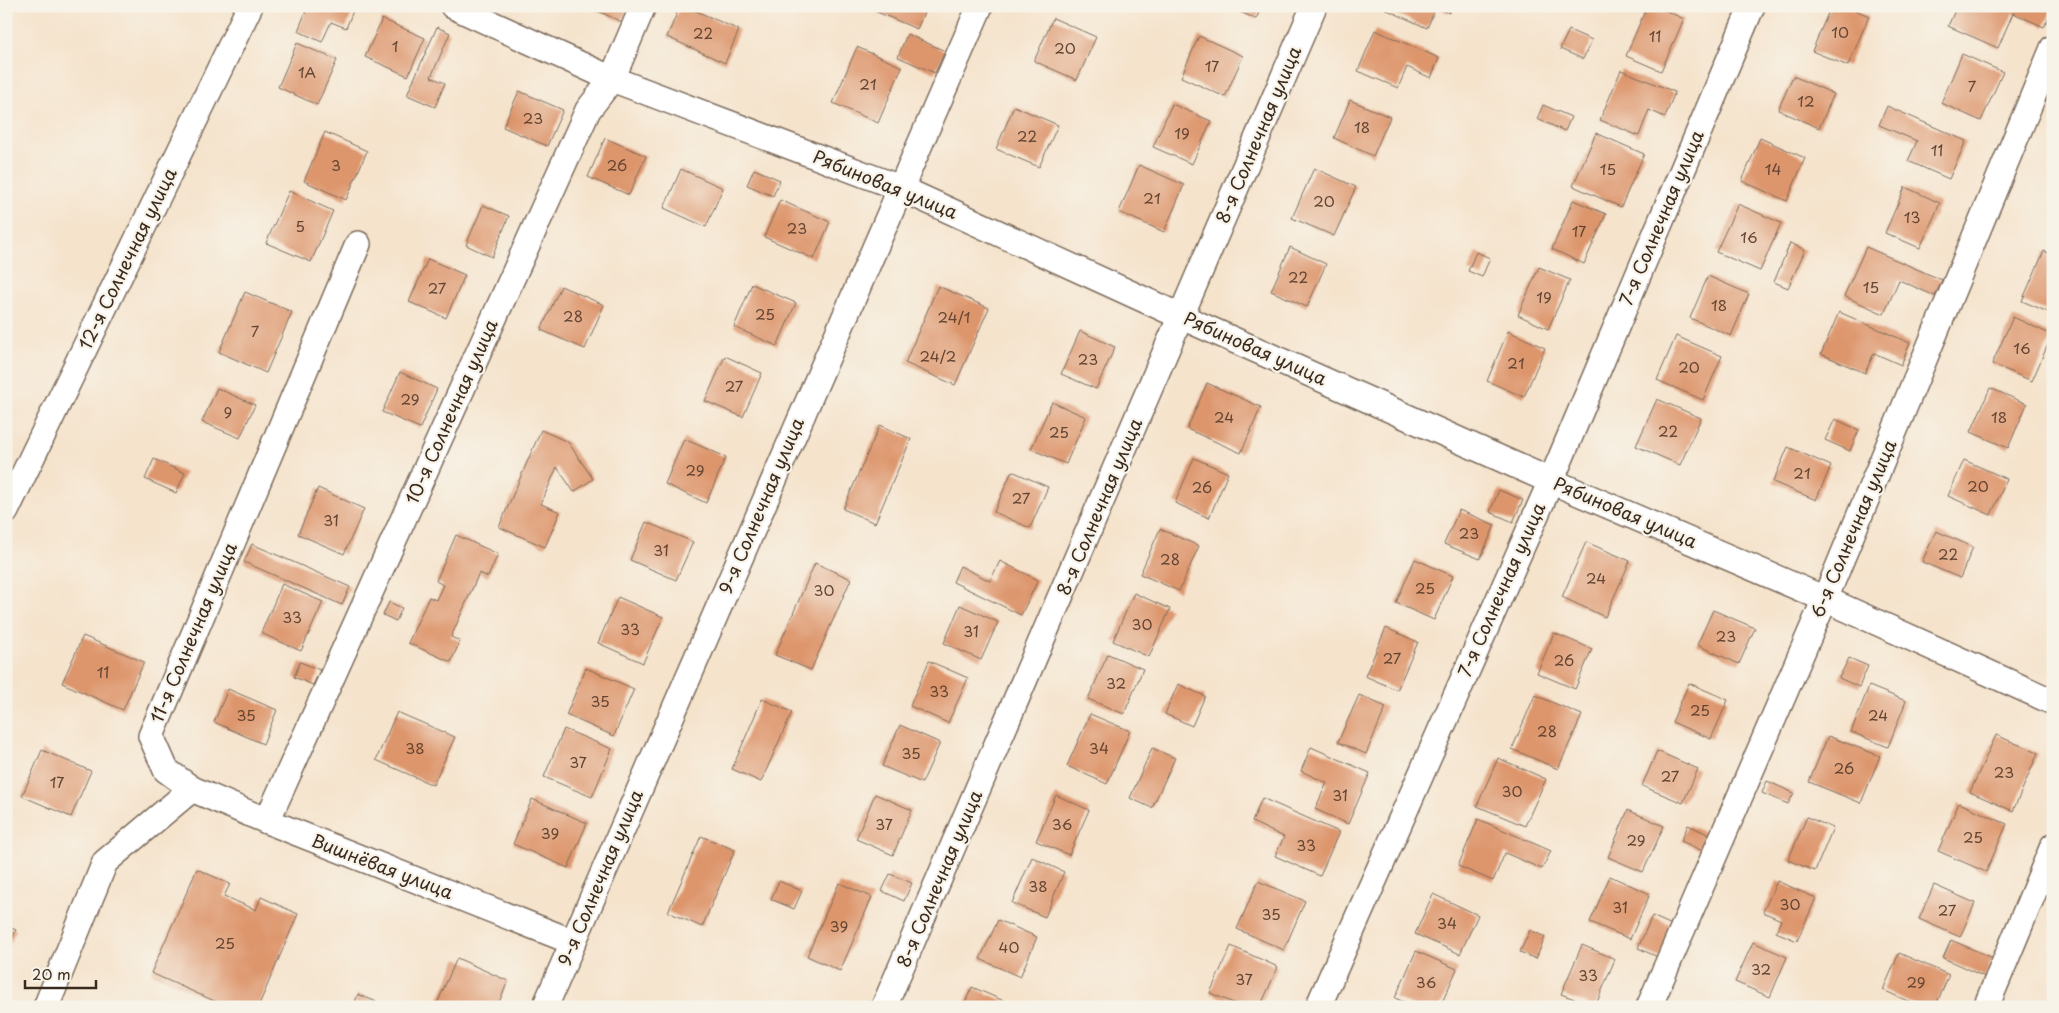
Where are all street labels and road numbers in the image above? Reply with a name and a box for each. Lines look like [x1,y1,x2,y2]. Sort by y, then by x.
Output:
street label: 8-я Солнечная улица [1208,41,1307,227]
street label: 7-я Солнечная улица [1611,125,1710,309]
street label: Рябиновая улица [809,142,963,225]
street label: 12-я Солнечная улица [71,162,183,354]
street label: Рябиновая улица [1180,304,1332,391]
street label: 10-я Солнечная улица [398,314,504,508]
street label: 9-я Солнечная улица [711,412,810,598]
street label: 8-я Солнечная улица [1049,413,1148,599]
street label: 6-я Солнечная улица [1803,434,1903,622]
street label: Рябиновая улица [1550,469,1702,554]
street label: 7-я Солнечная улица [1450,497,1552,681]
street label: 11-я Солнечная улица [142,537,243,727]
street label: 9-я Солнечная улица [550,784,649,970]
street label: 8-я Солнечная улица [889,785,988,971]
street label: Вишнёвая улица [308,826,458,905]

